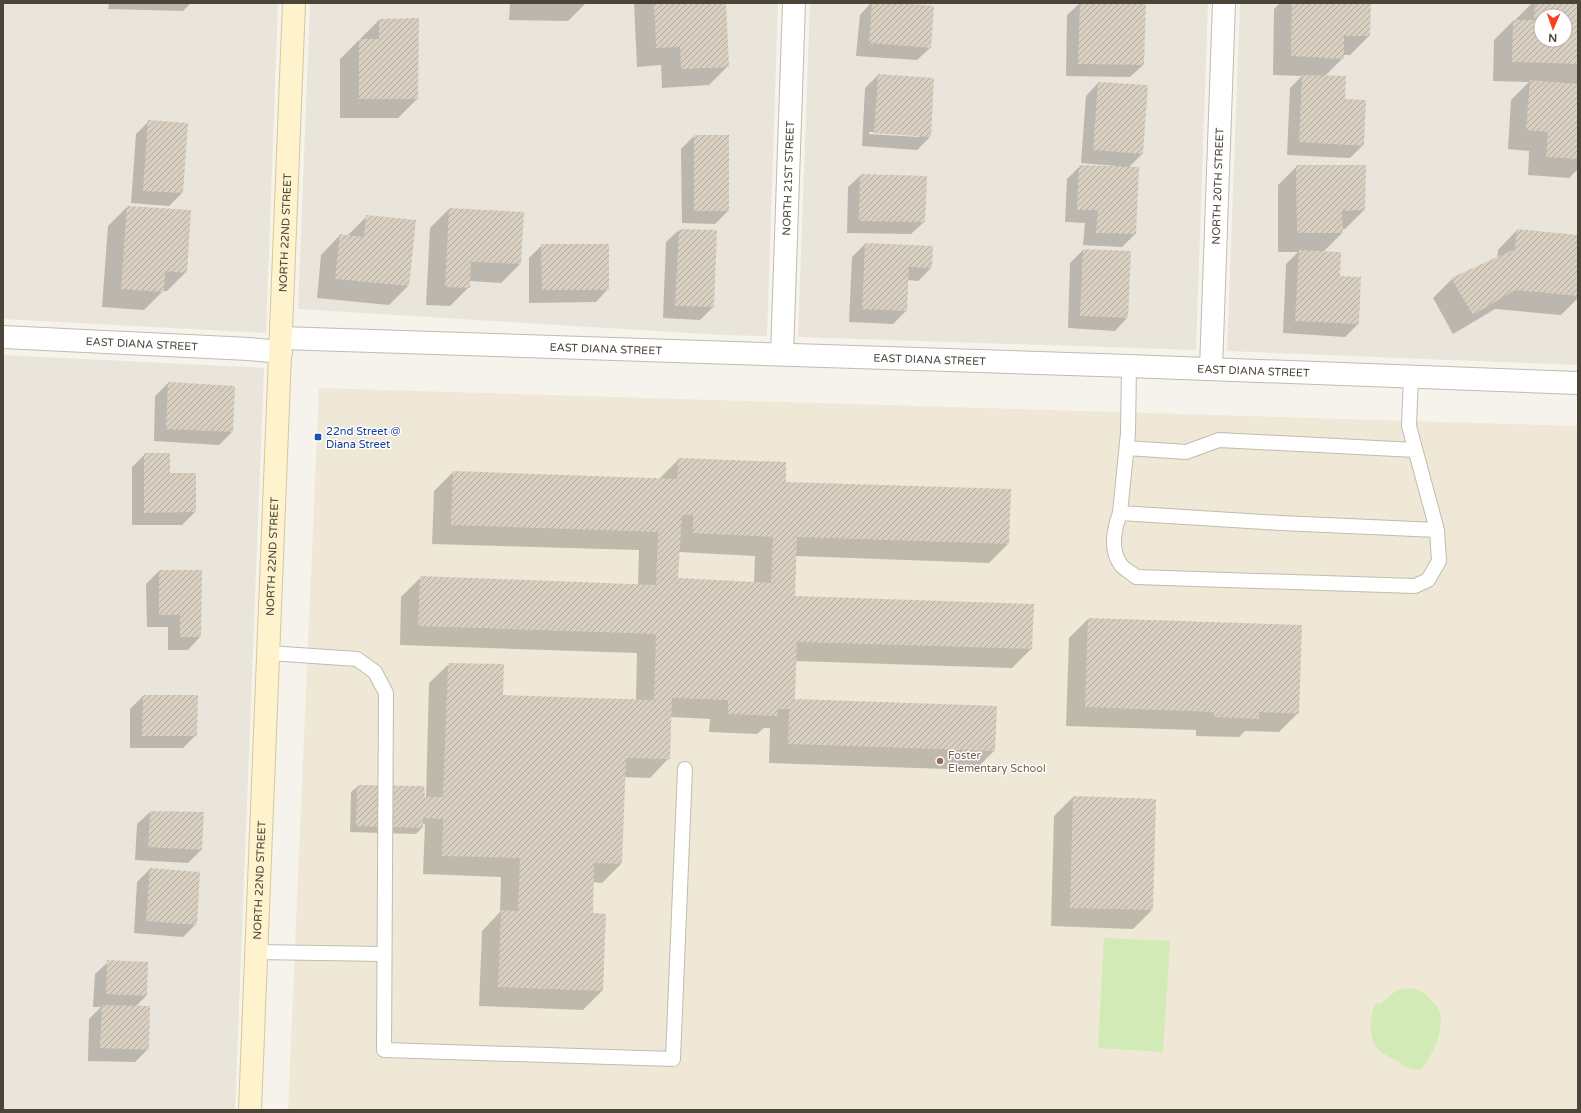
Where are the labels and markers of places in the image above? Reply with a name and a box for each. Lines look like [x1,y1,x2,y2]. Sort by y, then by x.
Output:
place label: 22nd Street @ Diana Street [326,425,401,451]
marker: 22nd Street @ Diana Street [313,432,323,442]
place label: Foster Elementary School [948,749,1046,775]
marker: Foster Elementary School [935,756,945,766]

